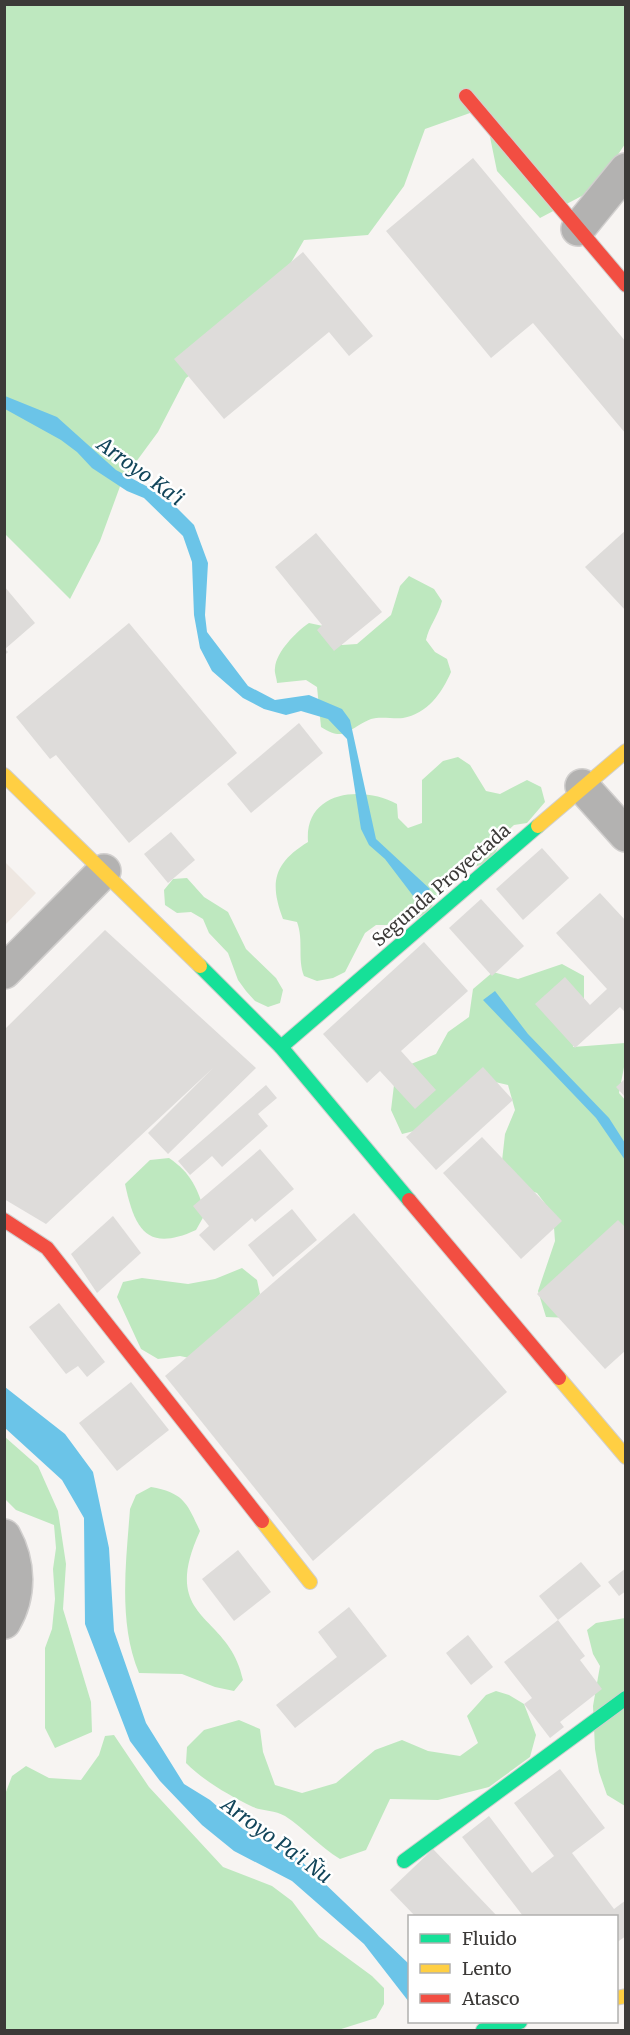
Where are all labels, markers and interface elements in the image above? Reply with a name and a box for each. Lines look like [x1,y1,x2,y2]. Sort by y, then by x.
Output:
water label: Arroyo Ka'i [91,430,189,511]
street label: Segunda Proyectada [367,818,515,951]
water label: Arroyo Pa'i Ñu [215,1790,337,1888]
legend [408,1915,618,2023]
text: Fluido [462,1927,517,1950]
text: Lento [462,1957,512,1980]
text: Atasco [461,1987,520,2010]

